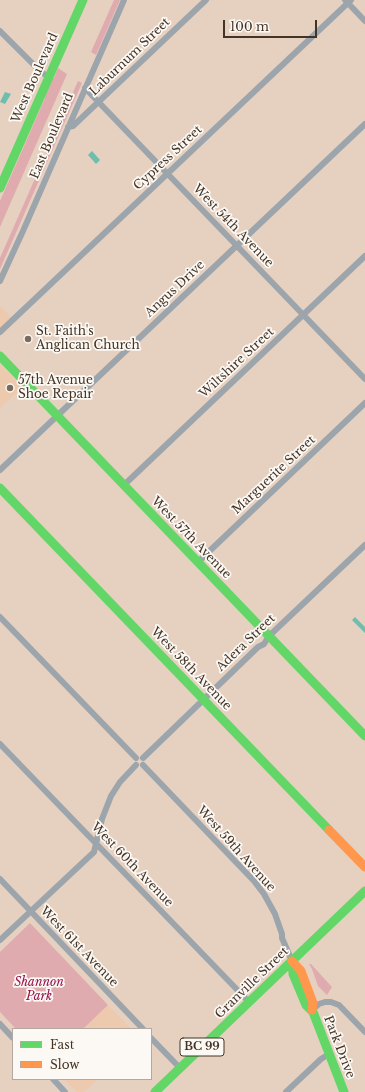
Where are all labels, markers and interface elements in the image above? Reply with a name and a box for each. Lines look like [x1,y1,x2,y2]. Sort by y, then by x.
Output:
scale bar [225,12,319,38]
street label: Laburnum Street [87,15,173,99]
text: 100 m [230,19,269,34]
street label: West Boulevard [9,31,61,125]
street label: East Boulevard [27,91,77,181]
street label: Cypress Street [131,123,205,193]
street label: West 54th Avenue [190,182,276,270]
street label: Angus Drive [142,258,208,320]
place label: St. Faith's Anglican Church [36,325,140,353]
street label: Wiltshire Street [197,325,277,401]
marker: St. Faith's Anglican Church [23,334,33,344]
place label: 57th Avenue Shoe Repair [18,374,93,402]
marker: 57th Avenue Shoe Repair [5,383,15,393]
street label: Marguerite Street [229,433,319,517]
street label: West 57th Avenue [148,494,234,582]
street label: Adera Street [214,611,278,675]
street label: West 58th Avenue [148,625,234,713]
street label: West 59th Avenue [194,803,278,895]
street label: West 60th Avenue [88,820,176,910]
street label: West 61st Avenue [37,904,121,990]
street label: Granville Street [212,944,292,1022]
park label: Shannon Park [14,976,64,1004]
street label: Park Drive [321,1014,357,1080]
legend [12,1028,152,1080]
text: Fast [50,1037,74,1052]
road number: BC 99 [180,1038,224,1056]
text: Slow [50,1057,79,1072]

